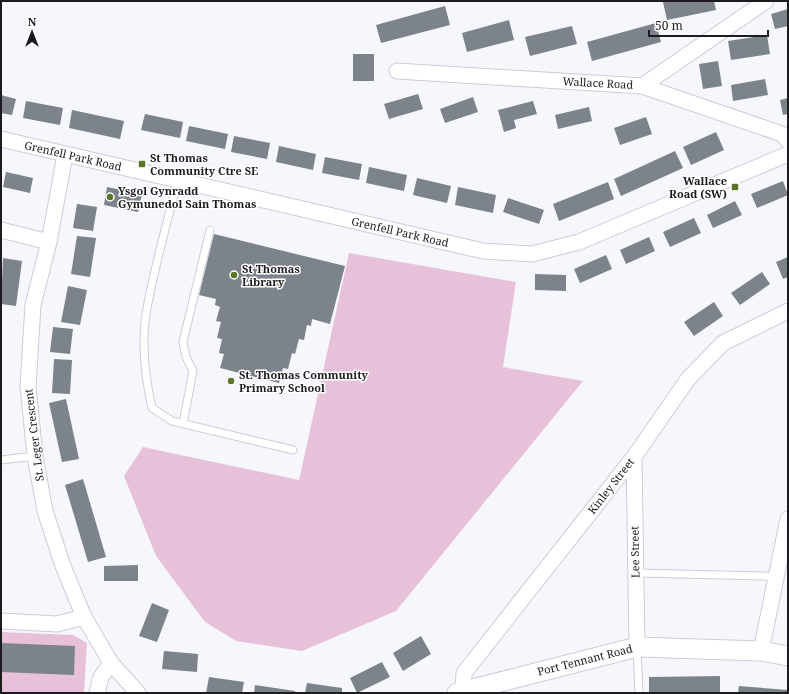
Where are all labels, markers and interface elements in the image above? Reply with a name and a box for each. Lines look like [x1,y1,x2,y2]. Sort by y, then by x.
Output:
north arrow [12,12,52,52]
scale bar [649,12,768,38]
text: N [28,14,37,29]
text: 50 m [655,17,683,34]
street label: Wallace Road [562,73,634,92]
street label: Grenfell Park Road [23,137,123,174]
place label: St Thomas Community Ctre SE [150,150,258,178]
marker: St Thomas Community Ctre SE [137,159,147,169]
place label: Wallace Road (SW) [669,173,727,201]
marker: Wallace Road (SW) [730,182,740,192]
place label: Ysgol Gynradd Gymunedol Sain Thomas [118,183,256,211]
marker: Ysgol Gynradd Gymunedol Sain Thomas [105,192,115,202]
street label: Grenfell Park Road [350,213,450,250]
place label: St Thomas Library [242,261,300,289]
marker: St Thomas Library [229,270,239,280]
place label: St. Thomas Community Primary School [239,367,369,395]
marker: St. Thomas Community Primary School [226,376,236,386]
street label: St. Leger Crescent [20,388,47,482]
street label: Kinley Street [584,454,637,517]
street label: Lee Street [627,526,642,578]
street label: Port Tennant Road [536,640,634,679]

